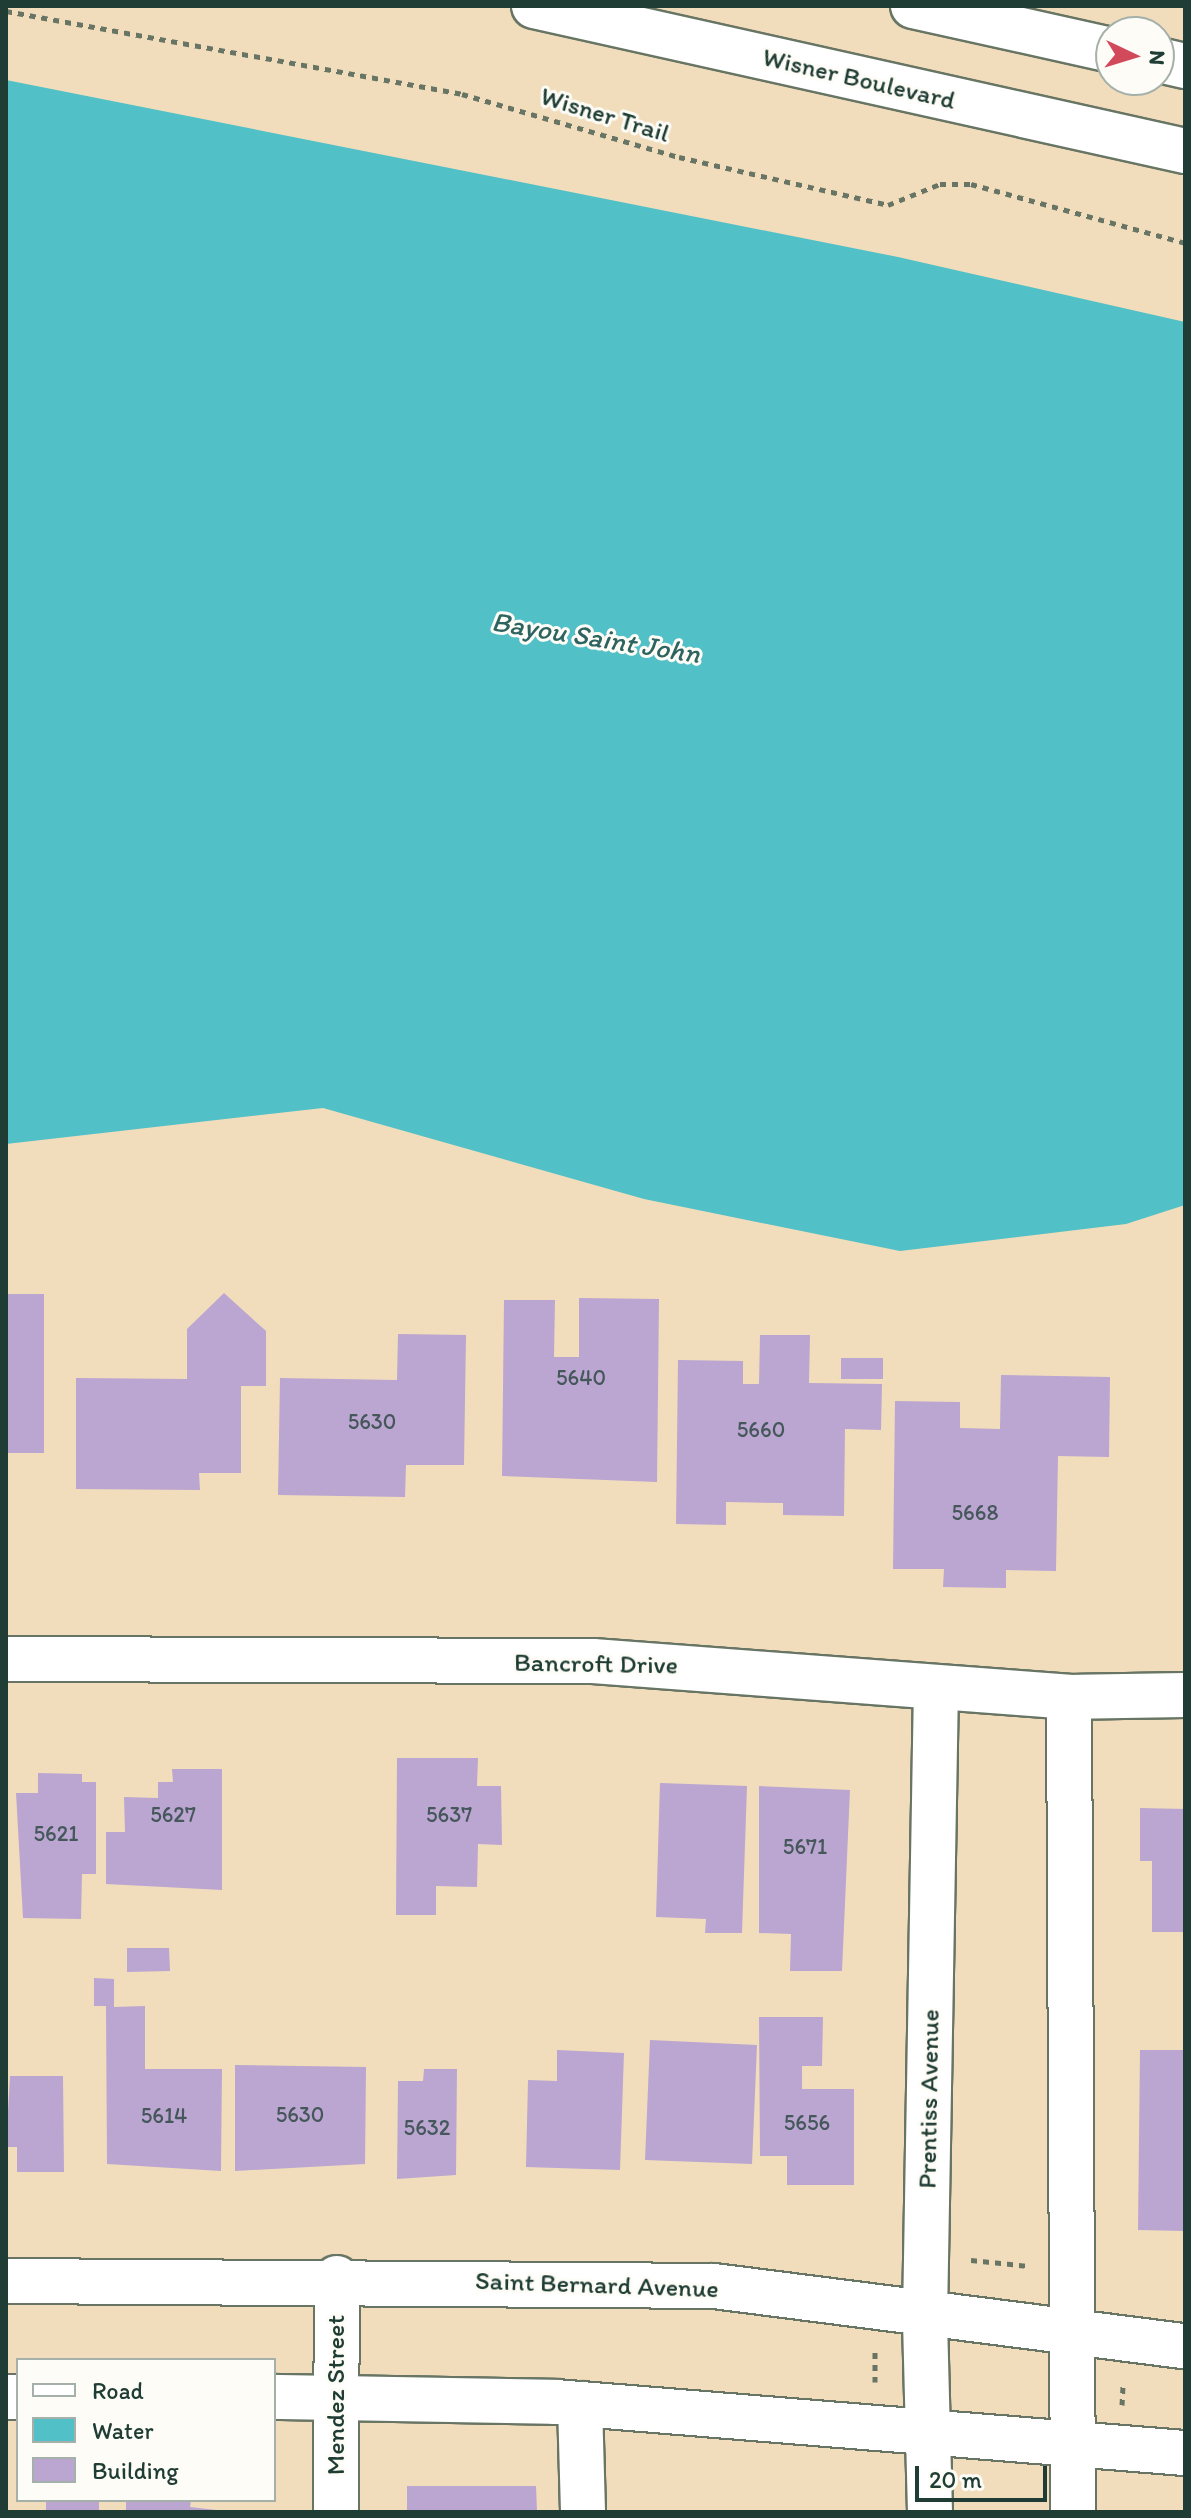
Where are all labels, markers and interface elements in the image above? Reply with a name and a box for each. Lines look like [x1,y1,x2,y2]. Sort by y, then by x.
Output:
north arrow [1095,16,1175,96]
street label: Wisner Boulevard [759,42,959,116]
text: N [1143,49,1171,66]
street label: Wisner Trail [537,81,673,149]
water label: Bayou Saint John [490,604,702,670]
house number: 5640 [556,1365,606,1391]
house number: 5630 [348,1409,396,1435]
house number: 5660 [737,1417,785,1443]
house number: 5668 [952,1500,998,1526]
street label: Bancroft Drive [514,1647,678,1681]
house number: 5627 [150,1802,196,1828]
house number: 5637 [426,1802,472,1828]
house number: 5621 [34,1821,78,1847]
house number: 5671 [783,1834,827,1860]
street label: Prentiss Avenue [912,2010,946,2188]
house number: 5630 [276,2102,324,2128]
house number: 5614 [141,2103,187,2129]
house number: 5656 [784,2110,830,2136]
house number: 5632 [404,2115,450,2141]
street label: Saint Bernard Avenue [475,2265,719,2305]
street label: Mendez Street [320,2315,352,2475]
legend [16,2358,276,2502]
text: Road [92,2376,144,2405]
text: Water [92,2416,154,2445]
scale bar [919,2450,1051,2500]
text: Building [92,2456,179,2485]
text: 20 m [929,2465,982,2494]

